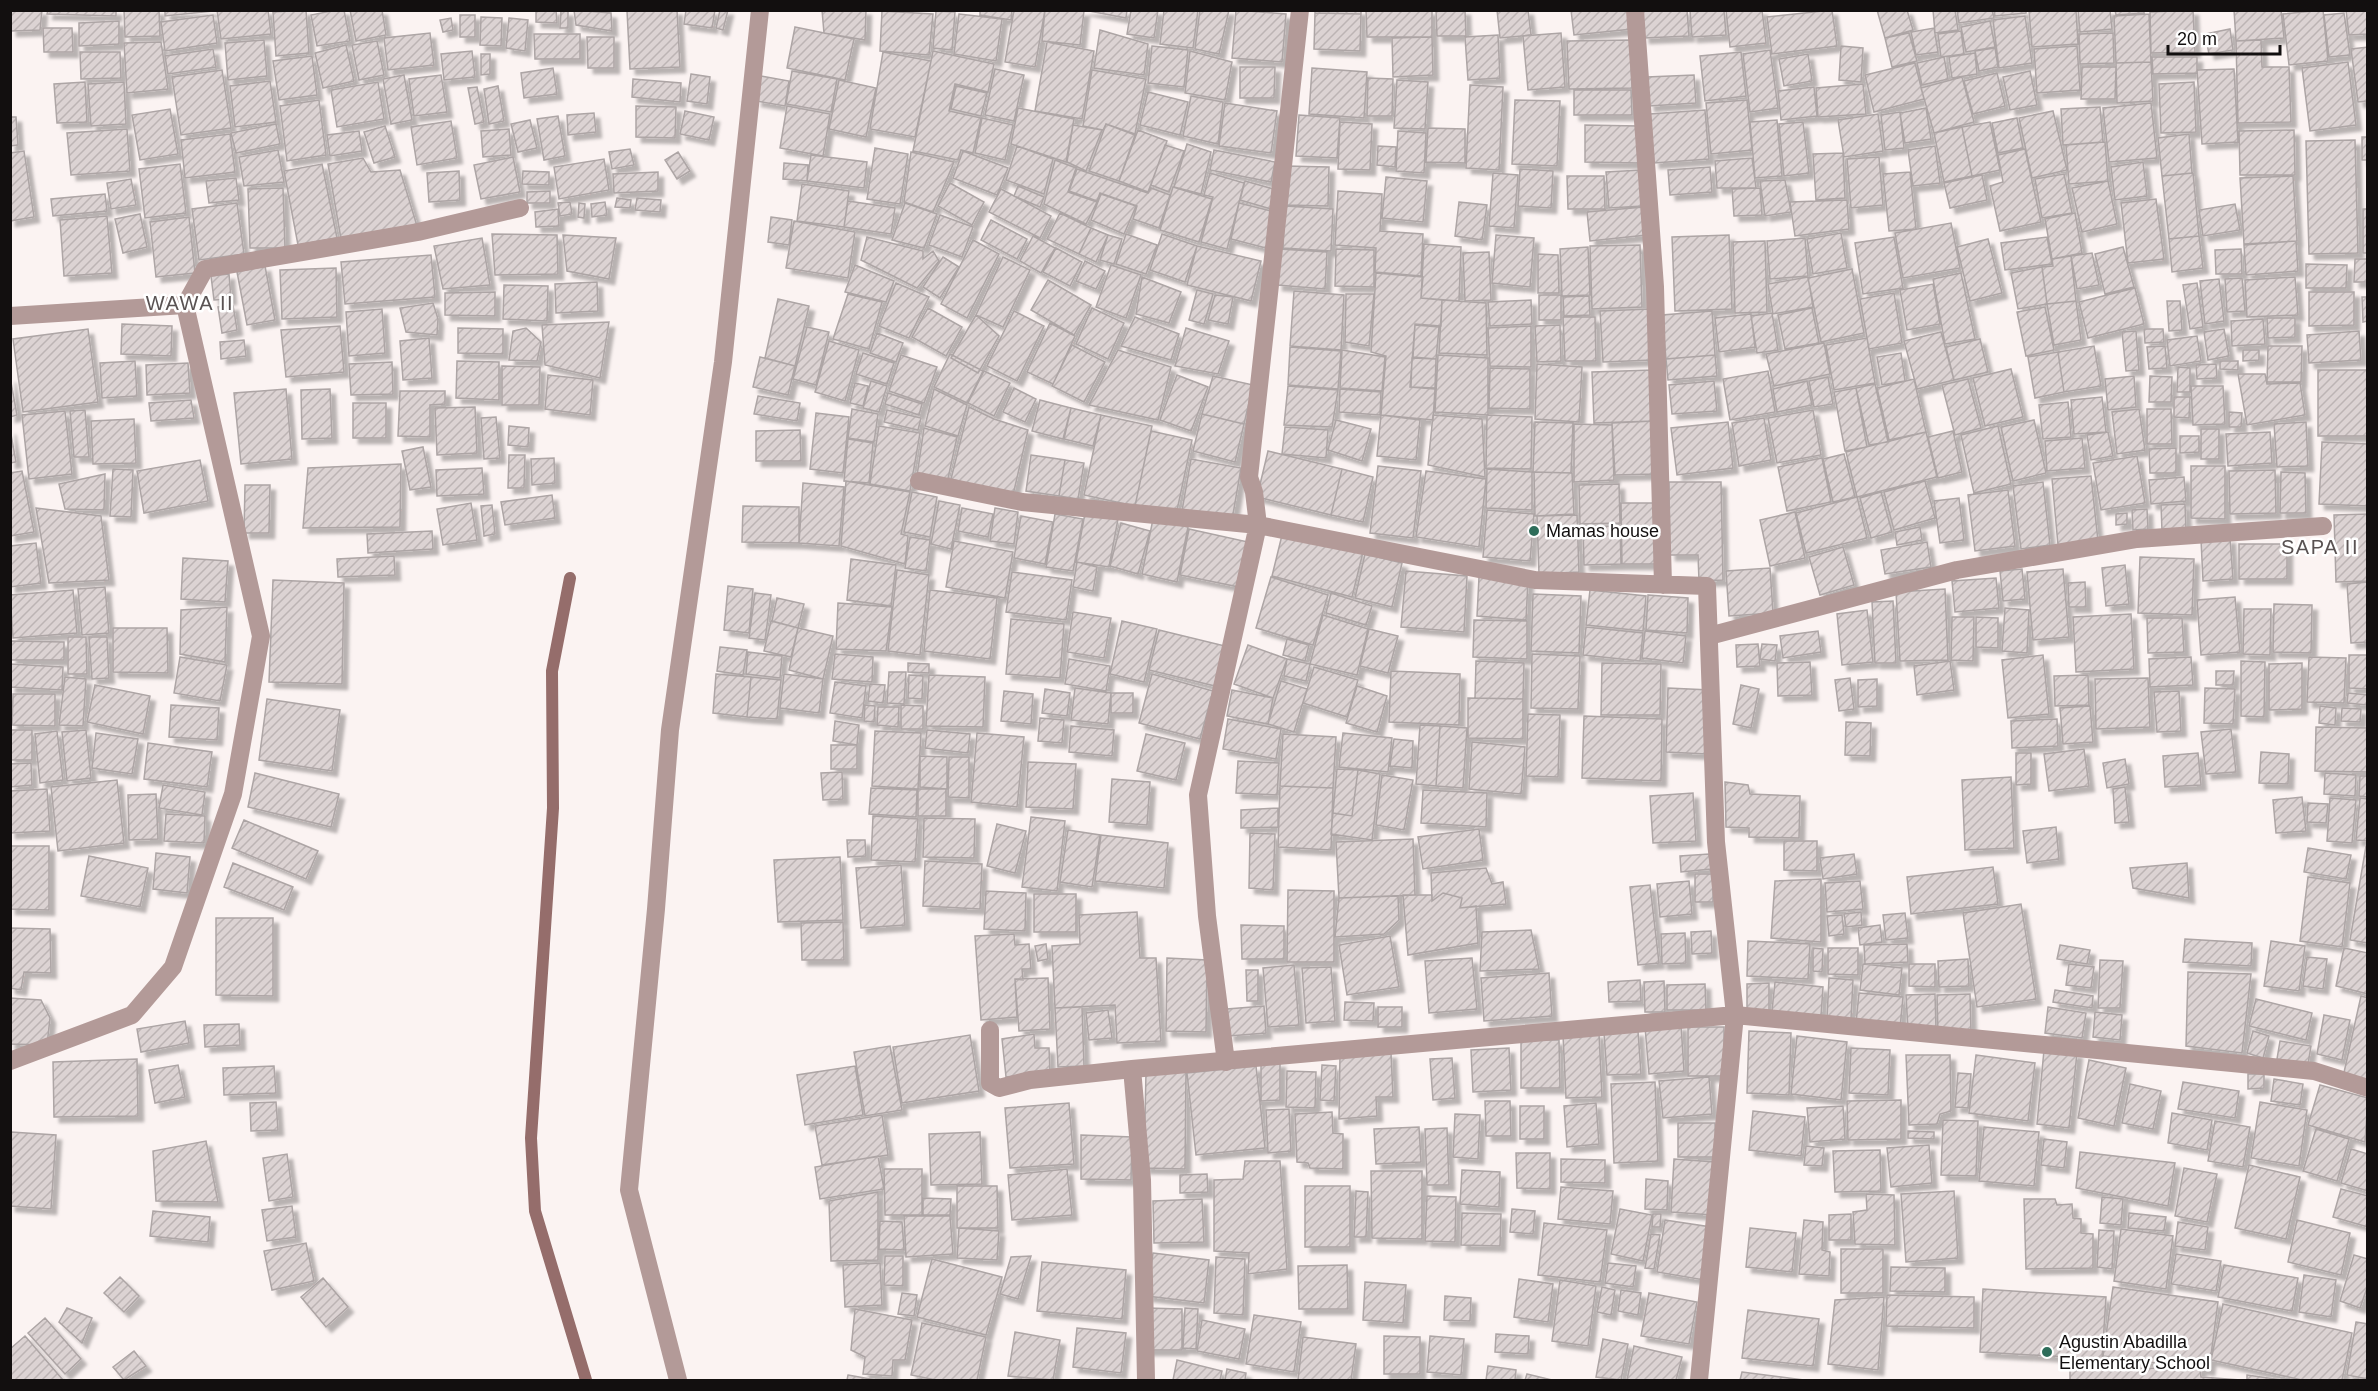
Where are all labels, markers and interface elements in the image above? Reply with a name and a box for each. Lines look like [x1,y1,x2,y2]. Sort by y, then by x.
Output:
scale bar [2168,18,2280,56]
text: 20 m [2177,29,2217,49]
district label: WAWA II [146,292,234,314]
place label: Mamas house [1546,521,1659,541]
marker: Mamas house [1527,524,1541,538]
district label: SAPA II [2281,536,2359,558]
place label: Agustin Abadilla Elementary School [2059,1332,2210,1373]
marker: Agustin Abadilla Elementary School [2040,1345,2054,1359]

